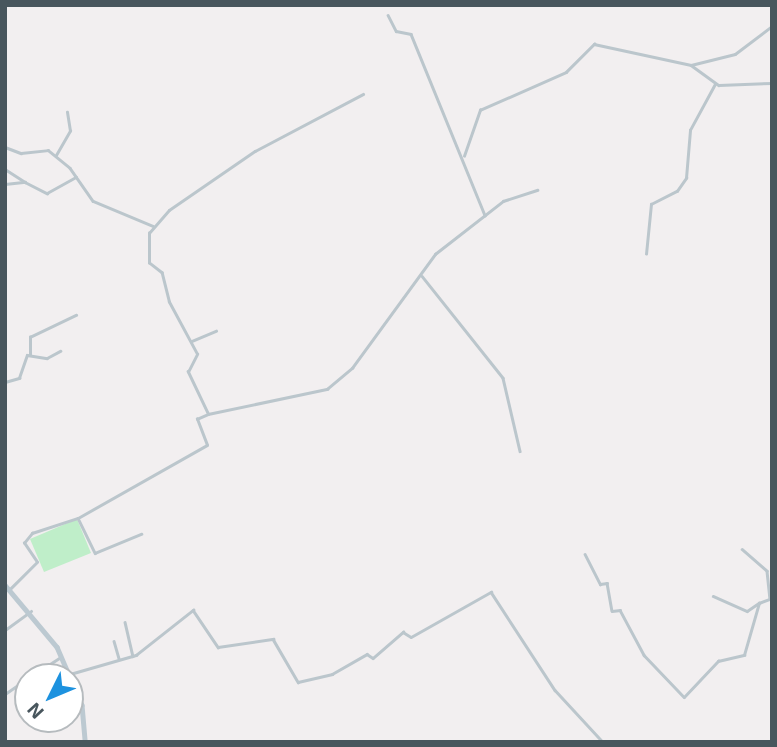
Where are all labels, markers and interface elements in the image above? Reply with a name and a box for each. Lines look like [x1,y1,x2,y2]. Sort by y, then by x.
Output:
north arrow [14,663,84,733]
text: N [22,698,48,724]

